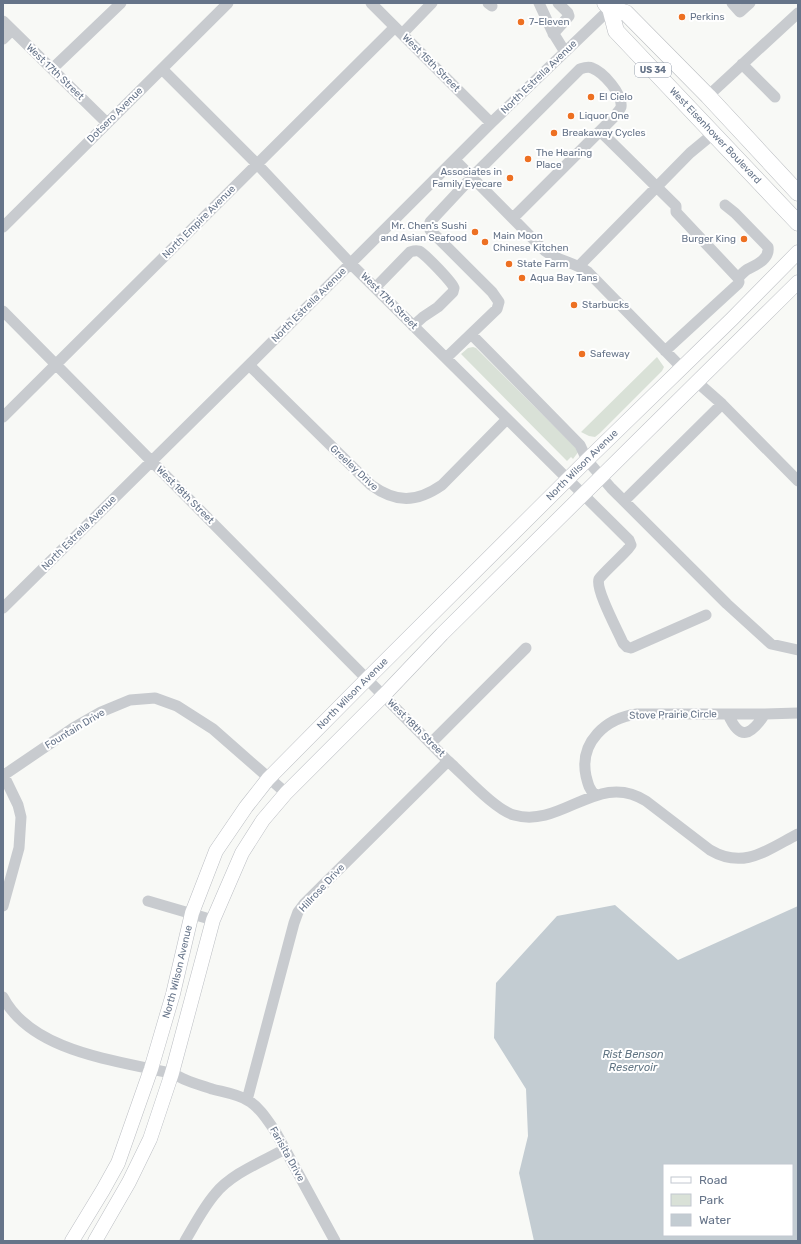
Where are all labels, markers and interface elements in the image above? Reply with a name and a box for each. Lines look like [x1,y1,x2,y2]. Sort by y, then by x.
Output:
place label: Perkins [690,11,725,23]
marker: Perkins [677,12,687,22]
place label: 7-Eleven [529,16,569,28]
marker: 7-Eleven [516,17,526,27]
street label: West 15th Street [400,32,462,94]
street label: North Estrella Avenue [499,37,580,116]
street label: West 17th Street [24,41,86,103]
road number: US 34 [635,63,671,77]
street label: Dotsero Avenue [85,84,146,145]
street label: West Eisenhower Boulevard [667,85,764,186]
place label: El Cielo [599,91,633,103]
marker: El Cielo [586,92,596,102]
place label: Liquor One [579,110,630,122]
marker: Liquor One [566,111,576,121]
place label: Breakaway Cycles [562,127,646,139]
marker: Breakaway Cycles [549,128,559,138]
place label: The Hearing Place [536,147,592,171]
marker: The Hearing Place [523,154,533,164]
place label: Associates in Family Eyecare [432,166,502,190]
marker: Associates in Family Eyecare [505,173,515,183]
street label: North Empire Avenue [160,183,238,261]
place label: Mr. Chen's Sushi and Asian Seafood [381,220,467,244]
marker: Mr. Chen's Sushi and Asian Seafood [470,227,480,237]
place label: Main Moon Chinese Kitchen [493,230,569,254]
place label: Burger King [682,233,736,245]
marker: Burger King [739,234,749,244]
marker: Main Moon Chinese Kitchen [480,237,490,247]
place label: State Farm [517,258,568,270]
marker: State Farm [504,259,514,269]
street label: North Estrella Avenue [269,265,349,345]
street label: West 17th Street [358,270,420,332]
place label: Aqua Bay Tans [530,272,598,284]
marker: Aqua Bay Tans [517,273,527,283]
place label: Starbucks [582,299,629,311]
marker: Starbucks [569,300,579,310]
place label: Safeway [590,348,630,360]
marker: Safeway [577,349,587,359]
street label: North Wilson Avenue [544,427,621,503]
street label: Greeley Drive [327,443,381,494]
street label: West 18th Street [154,464,216,526]
street label: North Estrella Avenue [39,493,119,573]
street label: North Wilson Avenue [315,655,391,732]
street label: West 18th Street [385,697,447,759]
street label: Fountain Drive [43,706,108,752]
street label: Stove Prairie Circle [629,708,717,722]
street label: Hillrose Drive [297,861,347,914]
street label: North Wilson Avenue [160,924,195,1020]
water label: Rist Benson Reservoir [602,1048,664,1074]
street label: Farisita Drive [267,1125,307,1184]
legend [663,1164,793,1236]
text: Road [699,1173,727,1187]
text: Park [699,1193,725,1207]
text: Water [699,1213,731,1227]

